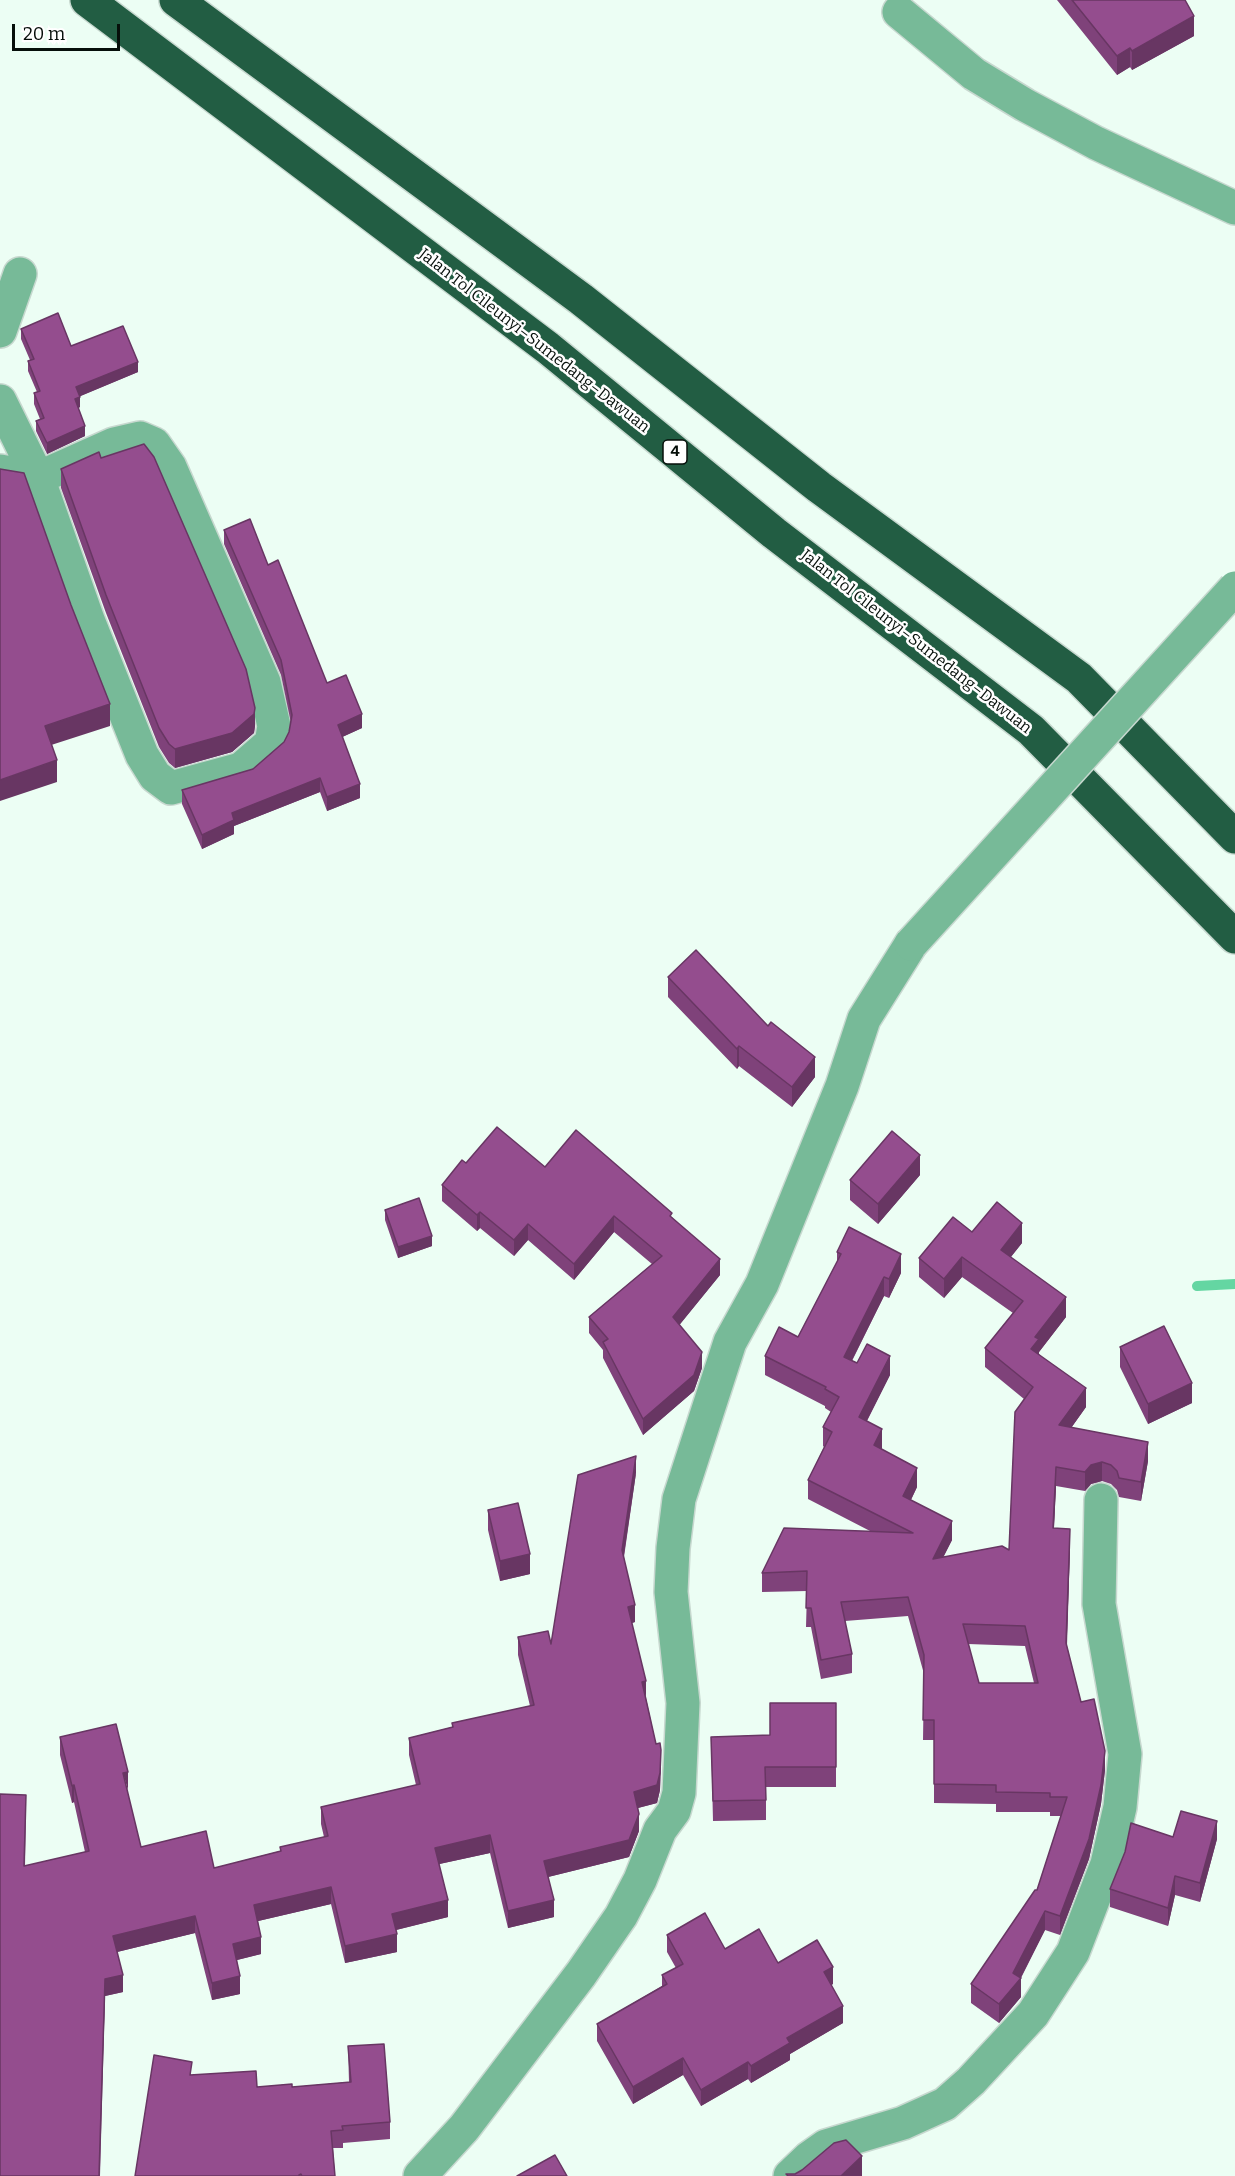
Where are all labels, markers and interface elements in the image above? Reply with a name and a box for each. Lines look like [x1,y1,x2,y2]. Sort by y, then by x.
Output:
scale bar [15,12,123,50]
text: 20 m [23,23,65,45]
street label: Jalan Tol Cileunyi–Sumedang–Dawuan [415,245,653,437]
road number: 4 [663,440,687,464]
street label: Jalan Tol Cileunyi–Sumedang–Dawuan [797,546,1035,738]

